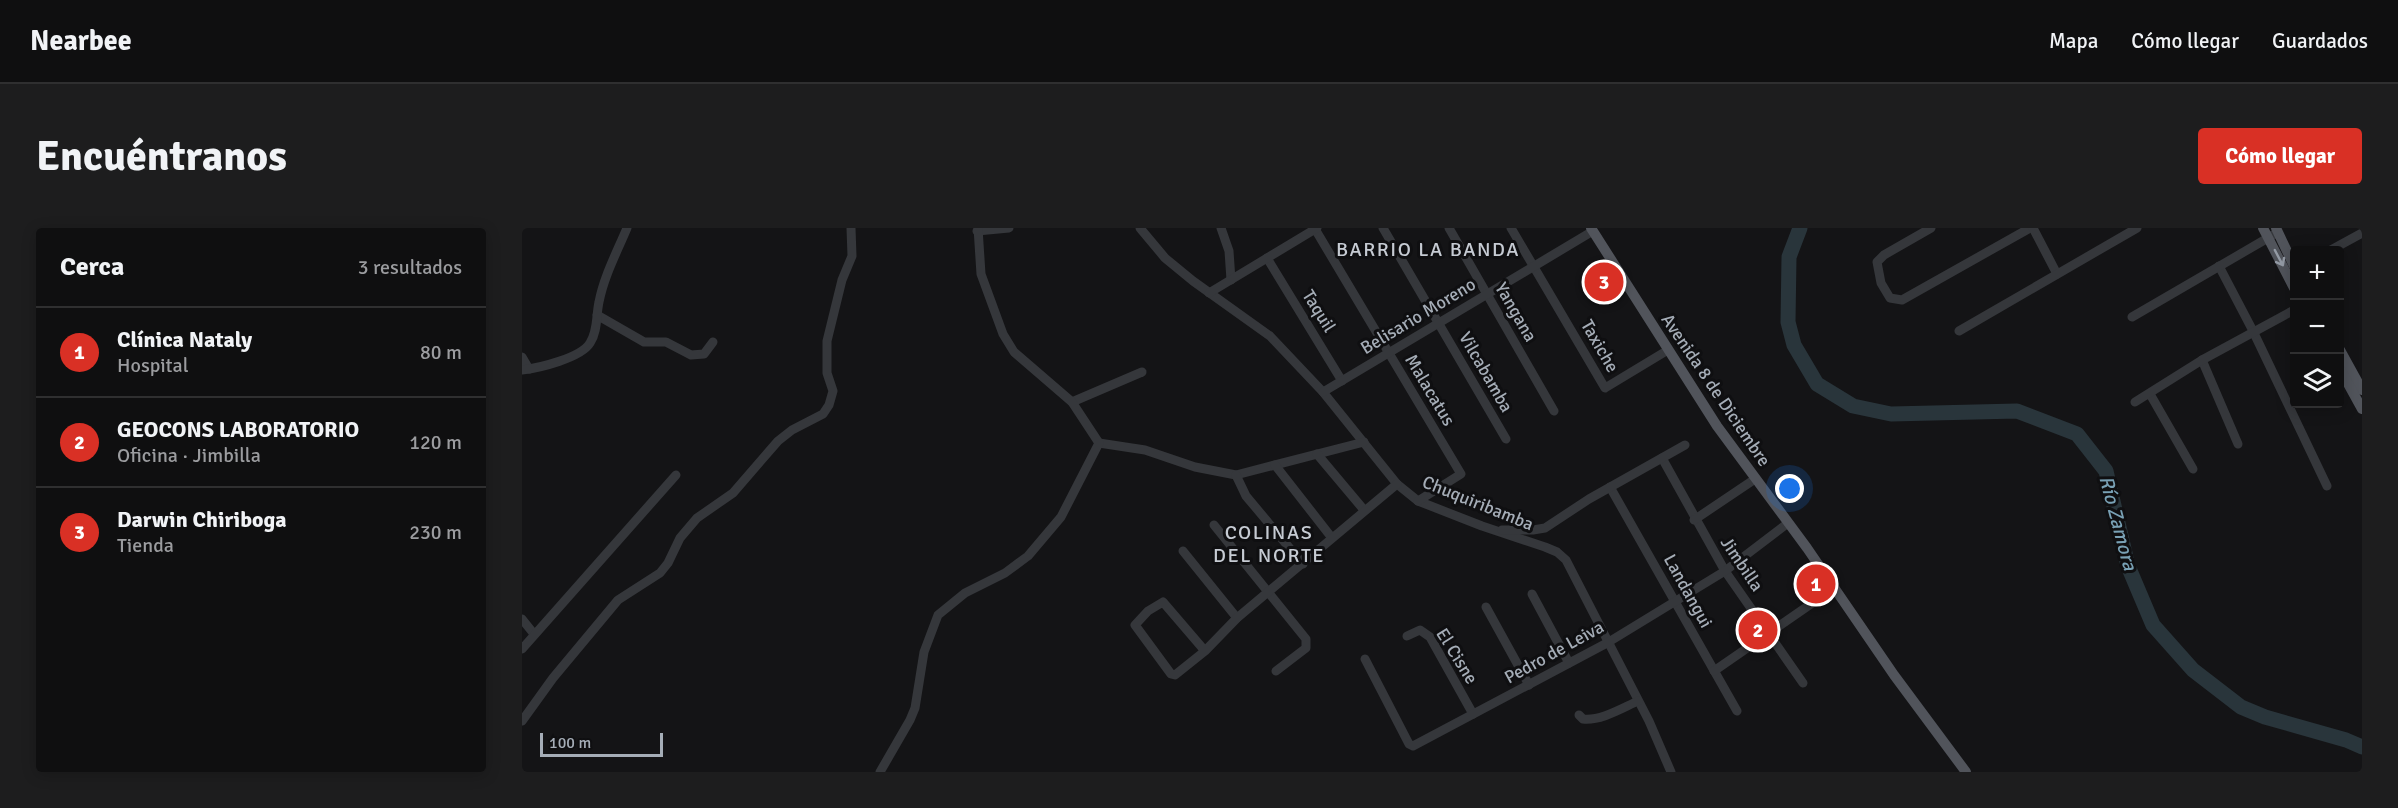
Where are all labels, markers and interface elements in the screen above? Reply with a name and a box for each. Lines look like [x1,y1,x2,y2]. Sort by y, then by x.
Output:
text: Nearbee [30,24,132,58]
text: Mapa [2049,28,2098,54]
text: Cómo llegar [2131,28,2239,54]
text: Guardados [2272,28,2368,54]
button: Cómo llegar [2198,128,2362,184]
text: Encuéntranos [36,131,287,182]
district label: BARRIO LA BANDA [1336,237,1520,262]
map controls [2290,246,2344,408]
button: + [2290,246,2344,300]
one-way arrow [2273,249,2285,266]
text: Cerca [60,251,124,283]
text: 3 resultados [358,255,462,280]
pin: 3 [1584,260,1624,304]
street label: Belisario Moreno [1356,273,1480,359]
street label: Yangana [1490,278,1542,346]
street label: Taquil [1297,286,1341,336]
button: − [2290,300,2344,354]
street label: Avenida 8 de Diciembre [1657,309,1775,471]
street label: Taxiche [1576,316,1624,376]
text: Clínica Nataly [117,326,252,353]
street label: Vilcabamba [1454,328,1518,416]
text: 1 [74,340,85,365]
text: 80 m [420,340,462,365]
street label: Malacatus [1400,350,1460,430]
text: Hospital [117,353,189,378]
button: layers [2290,354,2344,408]
text: GEOCONS LABORATORIO [117,416,359,443]
text: 2 [74,430,85,455]
text: 120 m [409,430,462,455]
text: Oficina · Jimbilla [117,443,261,468]
street label: Chuquiribamba [1419,471,1537,535]
water label: Río Zamora [2093,473,2143,574]
your location [1775,474,1804,503]
text: Darwin Chiriboga [117,506,287,533]
text: 3 [74,520,85,545]
text: 230 m [409,520,462,545]
district label: COLINAS DEL NORTE [1213,520,1325,568]
street label: Jimbilla [1716,532,1768,596]
text: Tienda [117,533,174,558]
street label: Landangui [1659,550,1717,632]
pin: 1 [1796,562,1836,606]
pin: 2 [1738,608,1778,652]
street label: Pedro de Leiva [1500,616,1608,688]
street label: El Cisne [1431,624,1483,688]
scale bar [540,730,663,758]
text: 100 m [549,733,591,753]

